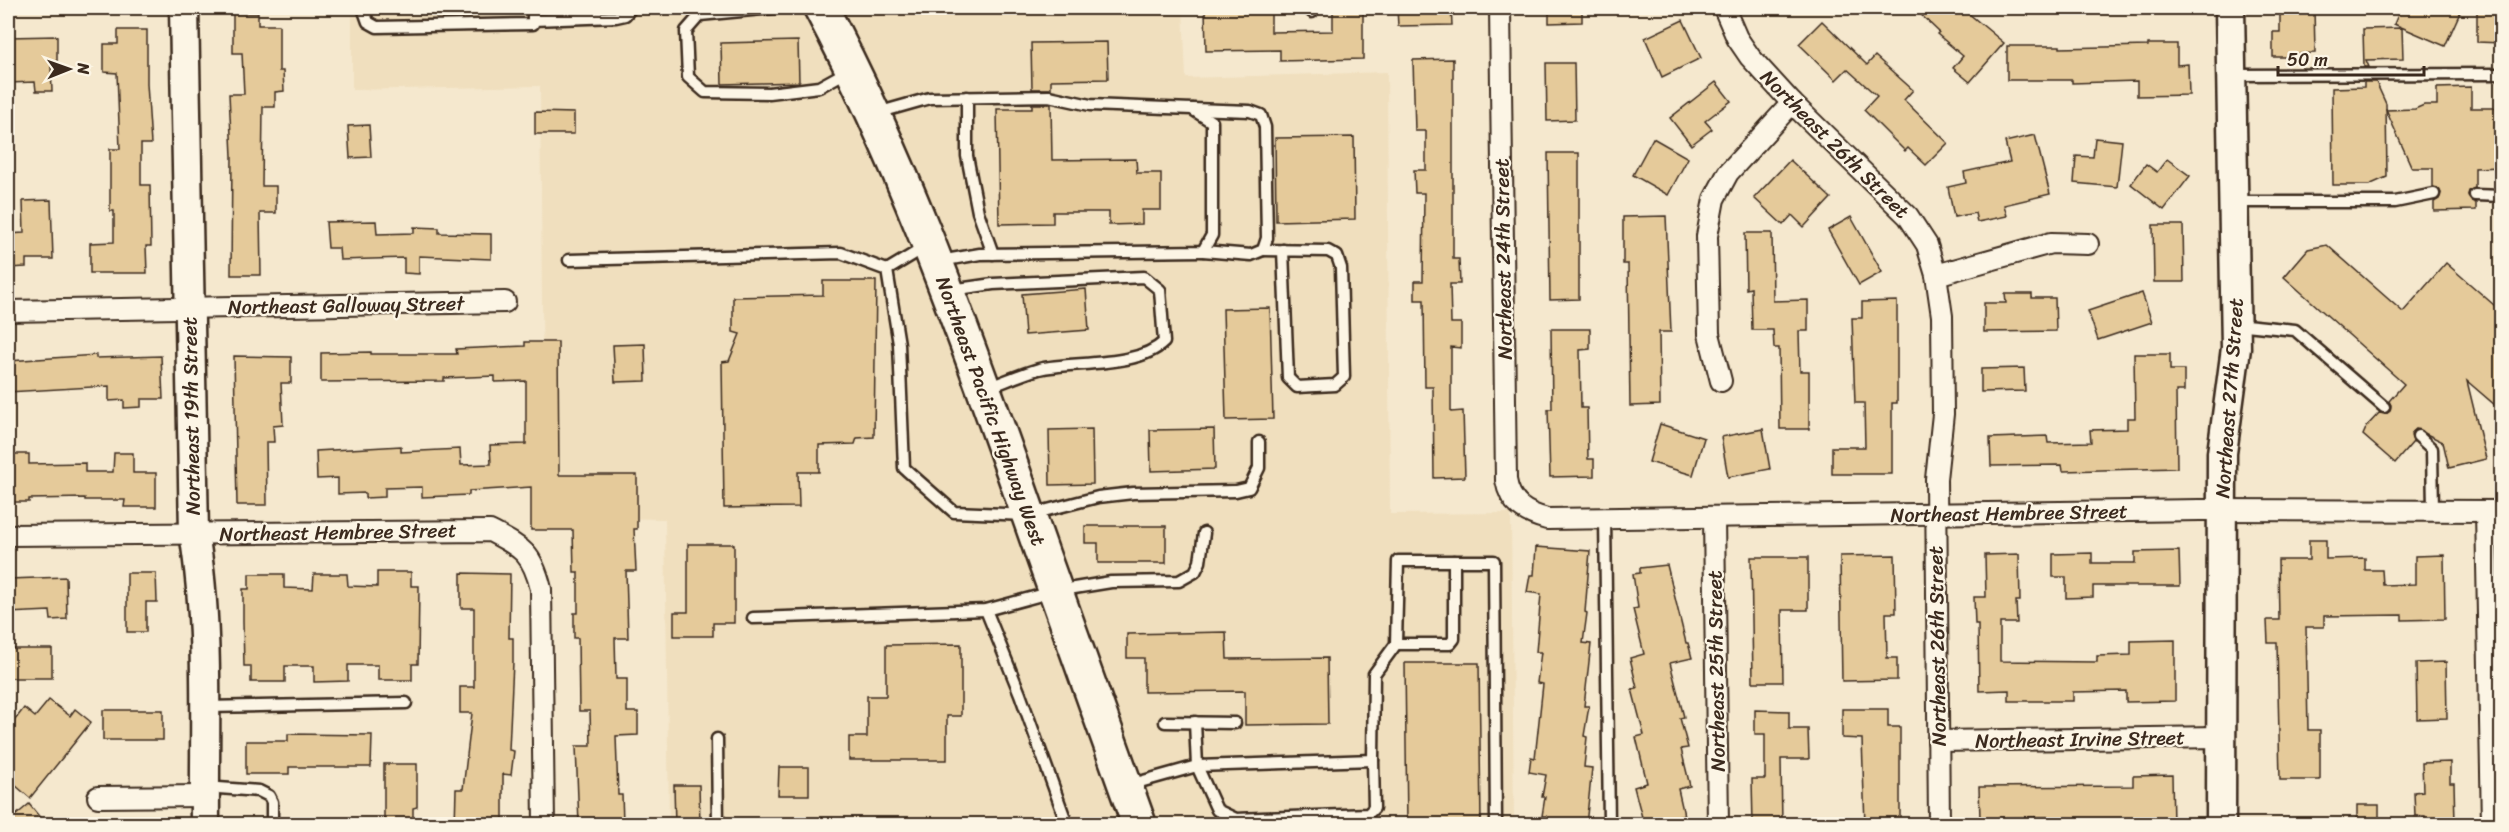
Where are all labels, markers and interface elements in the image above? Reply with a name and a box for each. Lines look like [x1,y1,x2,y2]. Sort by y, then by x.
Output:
north arrow [39,39,99,99]
scale bar [2278,39,2424,77]
text: 50 m [2287,44,2328,76]
street label: Northeast 26th Street [1751,61,1918,228]
text: N [69,62,98,75]
street label: Northeast 24th Street [1484,158,1523,360]
street label: Northeast Pacific Highway West [925,271,1056,551]
street label: Northeast Galloway Street [228,286,465,325]
street label: Northeast 27th Street [2205,297,2254,499]
street label: Northeast 19th Street [172,316,211,515]
street label: Northeast Hembree Street [1890,494,2128,533]
street label: Northeast Hembree Street [219,513,457,552]
street label: Northeast 26th Street [1918,545,1957,746]
street label: Northeast 25th Street [1697,570,1736,772]
street label: Northeast Irvine Street [1975,720,2185,759]

